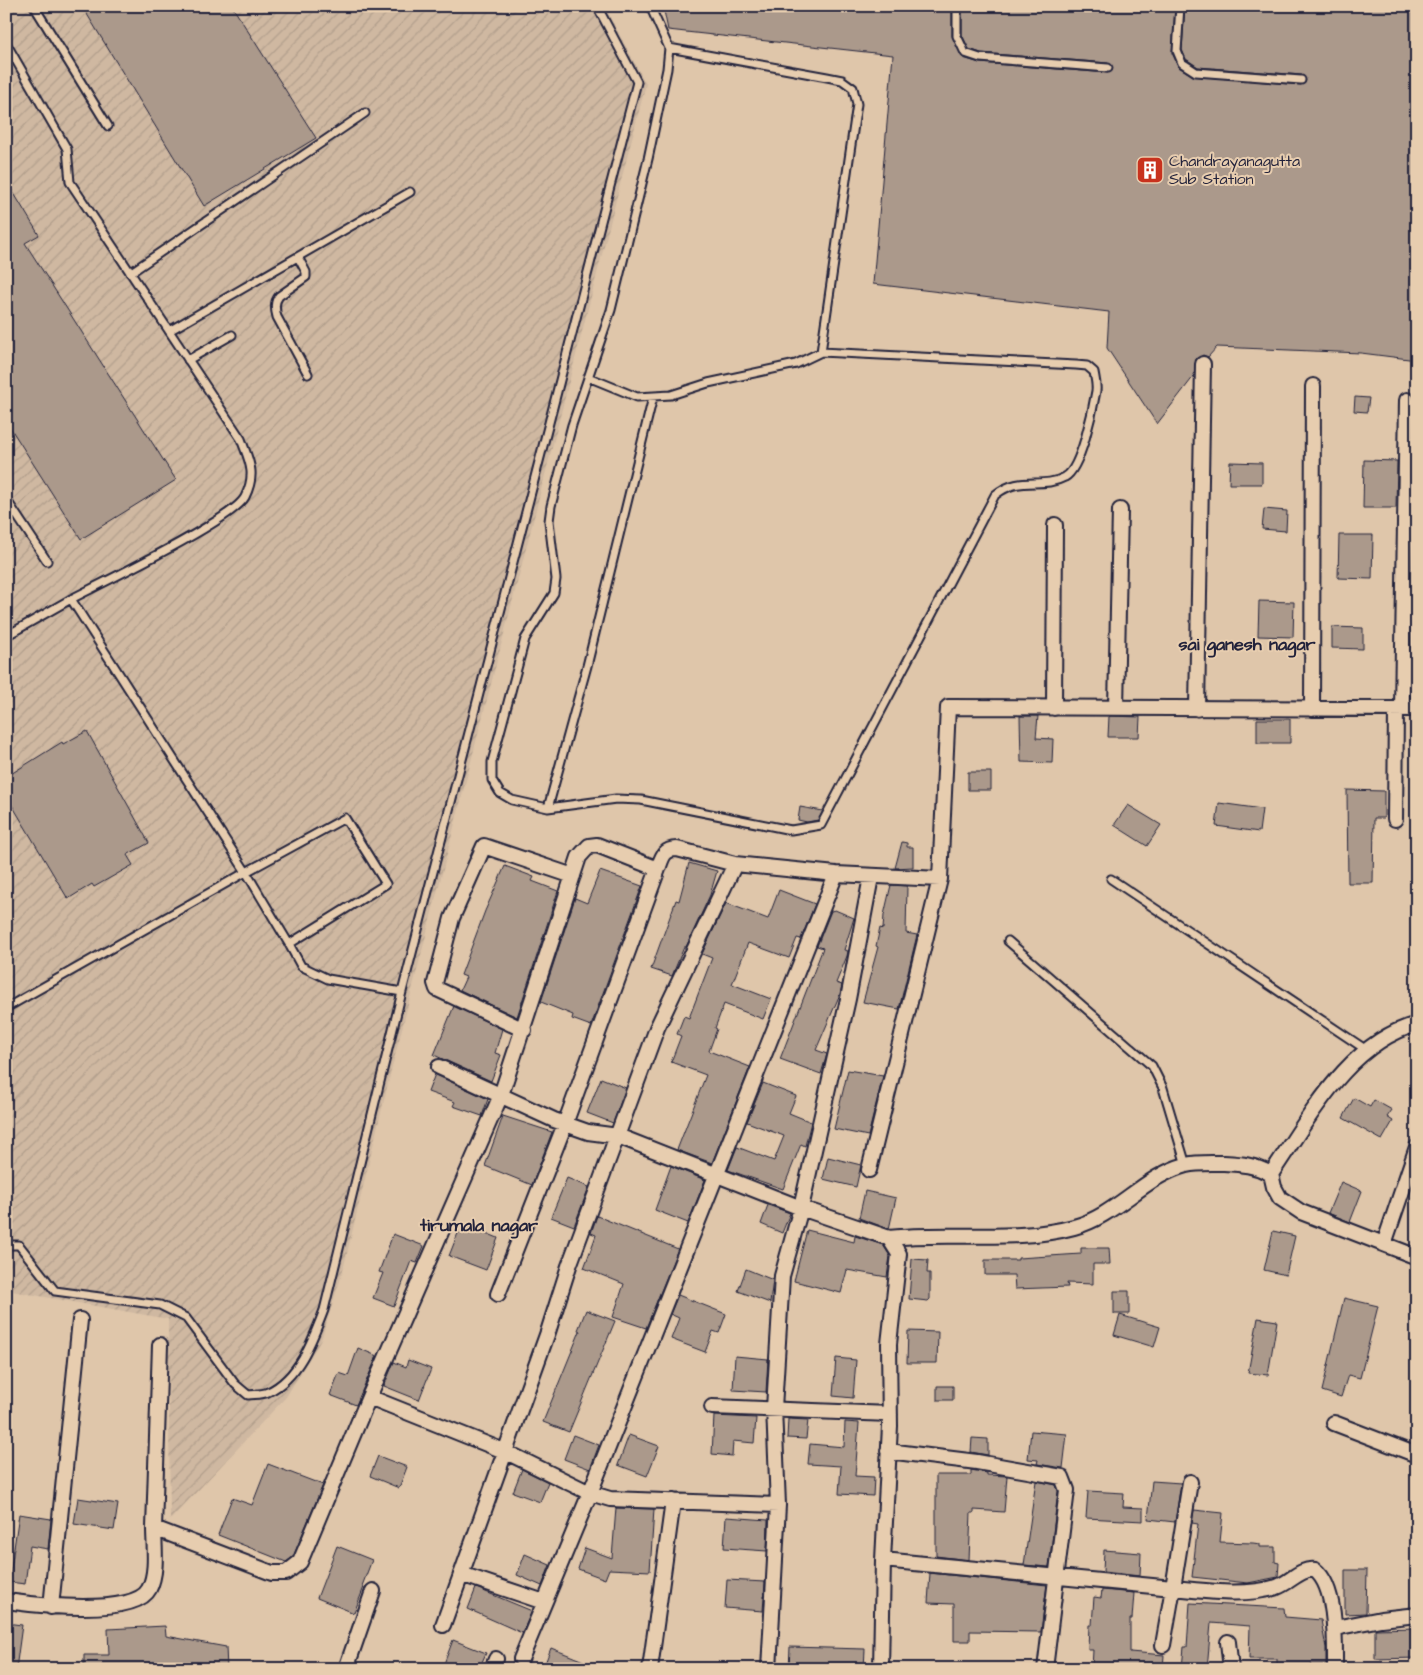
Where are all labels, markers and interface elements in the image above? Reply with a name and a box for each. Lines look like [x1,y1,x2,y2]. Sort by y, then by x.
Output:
place label: Chandrayanagutta Sub Station [1169,150,1300,190]
building icon: Chandrayanagutta Sub Station [1135,155,1165,185]
district label: sai ganesh nagar [1179,632,1316,658]
district label: tirumala nagar [419,1213,538,1239]

